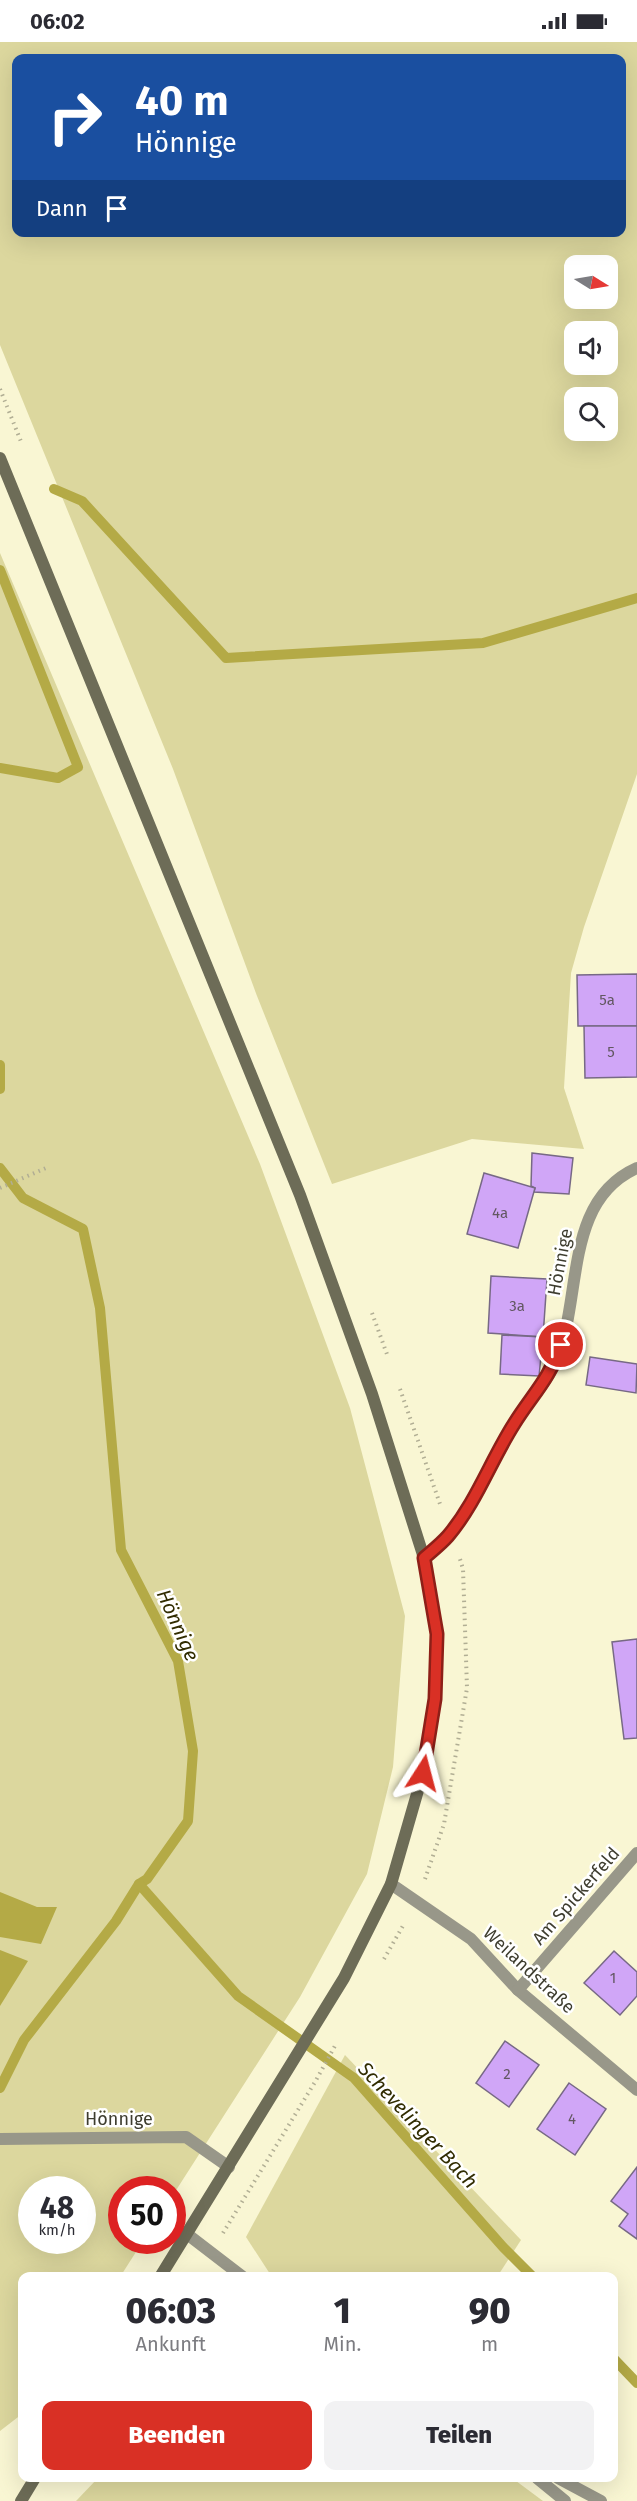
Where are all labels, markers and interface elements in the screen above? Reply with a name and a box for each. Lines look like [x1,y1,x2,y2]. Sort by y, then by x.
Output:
text: 06:02 [30,8,85,35]
text: 40 m [135,76,229,126]
icon: right [36,78,114,156]
text: Hönnige [135,127,237,159]
icon: arrive [100,192,133,225]
text: Dann [36,195,88,222]
north arrow [564,255,618,309]
map controls [564,255,618,441]
button: sound [564,321,618,375]
button: search [564,387,618,441]
house number: 5a [599,991,615,1009]
house number: 5 [607,1043,615,1061]
house number: 4a [492,1204,508,1222]
street label: Hönnige [543,1227,577,1297]
house number: 3a [509,1297,525,1315]
pin [535,1319,586,1370]
icon: arrive [544,1328,577,1361]
water label: Hönnige [152,1586,204,1664]
position arrow [391,1741,455,1805]
street label: Am Spickerfeld [528,1843,624,1949]
street label: Weilandstraße [479,1922,579,2018]
house number: 1 [610,1969,616,1987]
water label: Schevelinger Bach [353,2056,483,2193]
house number: 2 [503,2065,511,2083]
street label: Hönnige [85,2108,153,2130]
house number: 4 [568,2110,576,2128]
speed limit sign: 50 [108,2176,186,2254]
text: 48 [40,2190,74,2226]
text: km/h [38,2221,76,2239]
text: 06:03 [125,2289,216,2333]
text: 1 [334,2289,351,2333]
text: 90 [469,2289,511,2333]
text: Ankunft [135,2332,206,2356]
text: Min. [323,2332,361,2356]
text: m [481,2332,498,2356]
button: Beenden [42,2401,312,2470]
button: Teilen [324,2401,594,2470]

